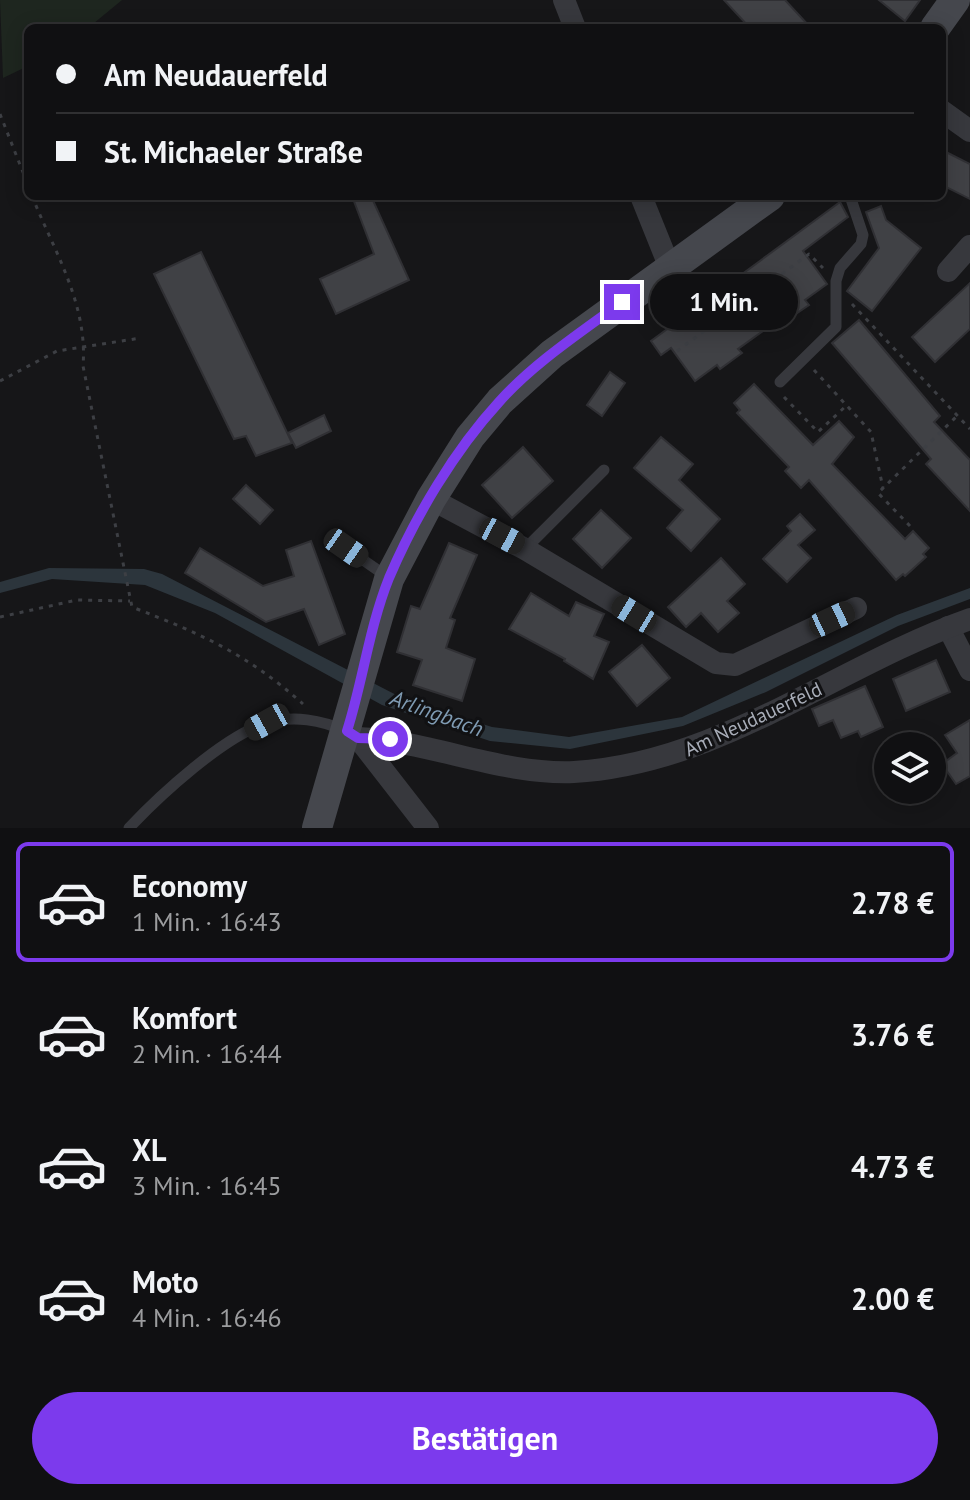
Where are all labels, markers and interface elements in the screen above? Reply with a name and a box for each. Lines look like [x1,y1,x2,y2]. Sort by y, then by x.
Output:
text: Am Neudauerfeld [104,55,328,94]
text: St. Michaeler Straße [104,132,363,171]
callout: 1 Min. [650,274,798,330]
route end [604,284,640,320]
text: 1 Min. [689,285,759,318]
car [475,514,529,558]
car [319,524,373,572]
car [607,591,661,637]
car [805,598,859,640]
street label: Am Neudauerfeld [680,676,826,762]
water label: Arlingbach [386,683,487,743]
car [240,700,294,744]
route start [372,721,408,757]
map controls [874,732,946,804]
button: layers [874,732,946,804]
icon: car [36,866,108,938]
text: Economy [132,866,247,905]
text: 2.78 € [851,883,934,922]
text: 1 Min. · 16:43 [132,905,282,938]
icon: car [36,998,108,1070]
text: Komfort [132,998,237,1037]
text: 3.76 € [851,1015,934,1054]
text: 2 Min. · 16:44 [132,1037,282,1070]
icon: car [36,1130,108,1202]
text: XL [132,1130,166,1169]
text: 4.73 € [851,1147,934,1186]
text: 3 Min. · 16:45 [132,1169,282,1202]
icon: car [36,1262,108,1334]
text: Moto [132,1262,199,1301]
text: 2.00 € [851,1279,934,1318]
text: 4 Min. · 16:46 [132,1301,282,1334]
button: Bestätigen [32,1392,938,1484]

